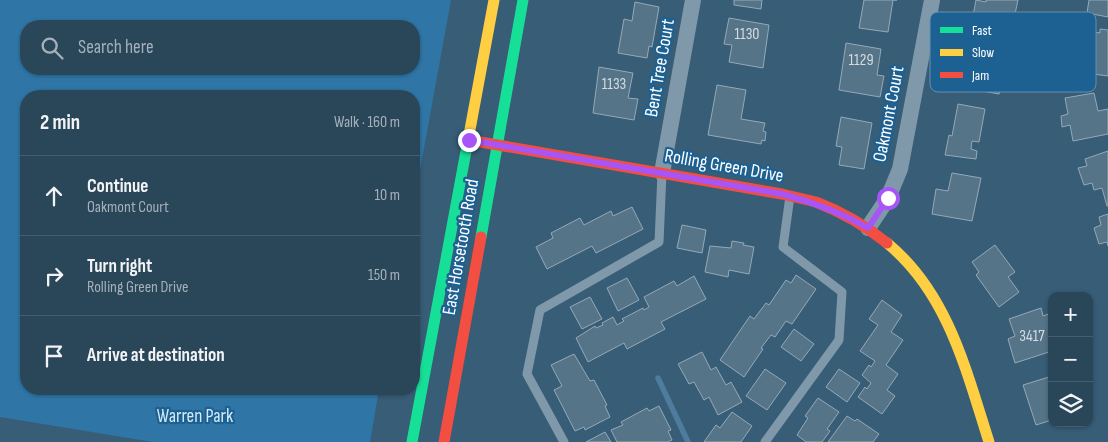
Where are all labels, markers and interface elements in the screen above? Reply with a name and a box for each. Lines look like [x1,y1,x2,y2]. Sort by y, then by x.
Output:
legend [930,12,1096,92]
street label: Bent Tree Court [640,17,680,119]
search box [20,20,420,75]
text: Fast [972,22,992,39]
house number: 1130 [734,25,760,44]
icon: search [38,34,66,62]
text: Search here [78,36,154,59]
text: Slow [972,44,994,61]
house number: 1129 [848,51,874,70]
street label: Oakmont Court [868,64,910,164]
text: Jam [971,67,989,84]
house number: 1133 [602,75,626,94]
text: 2 min [40,110,80,135]
text: Walk · 160 m [334,113,400,132]
route end [458,129,481,152]
street label: Rolling Green Drive [663,144,785,188]
text: Continue [87,175,148,198]
street label: East Horsetooth Road [438,177,484,317]
icon: ahead [40,182,68,210]
text: 10 m [374,186,400,205]
route start [877,187,900,210]
text: Oakmont Court [87,198,169,217]
text: Turn right [87,255,152,278]
icon: right [40,262,68,290]
text: 150 m [368,266,400,285]
text: Rolling Green Drive [87,278,188,297]
map controls [1048,292,1093,427]
button: + [1048,292,1093,337]
house number: 3417 [1019,327,1045,346]
button: − [1048,337,1093,382]
icon: arrive [40,342,68,370]
text: Arrive at destination [87,344,225,367]
button: layers [1048,382,1093,427]
park label: Warren Park [157,405,234,428]

